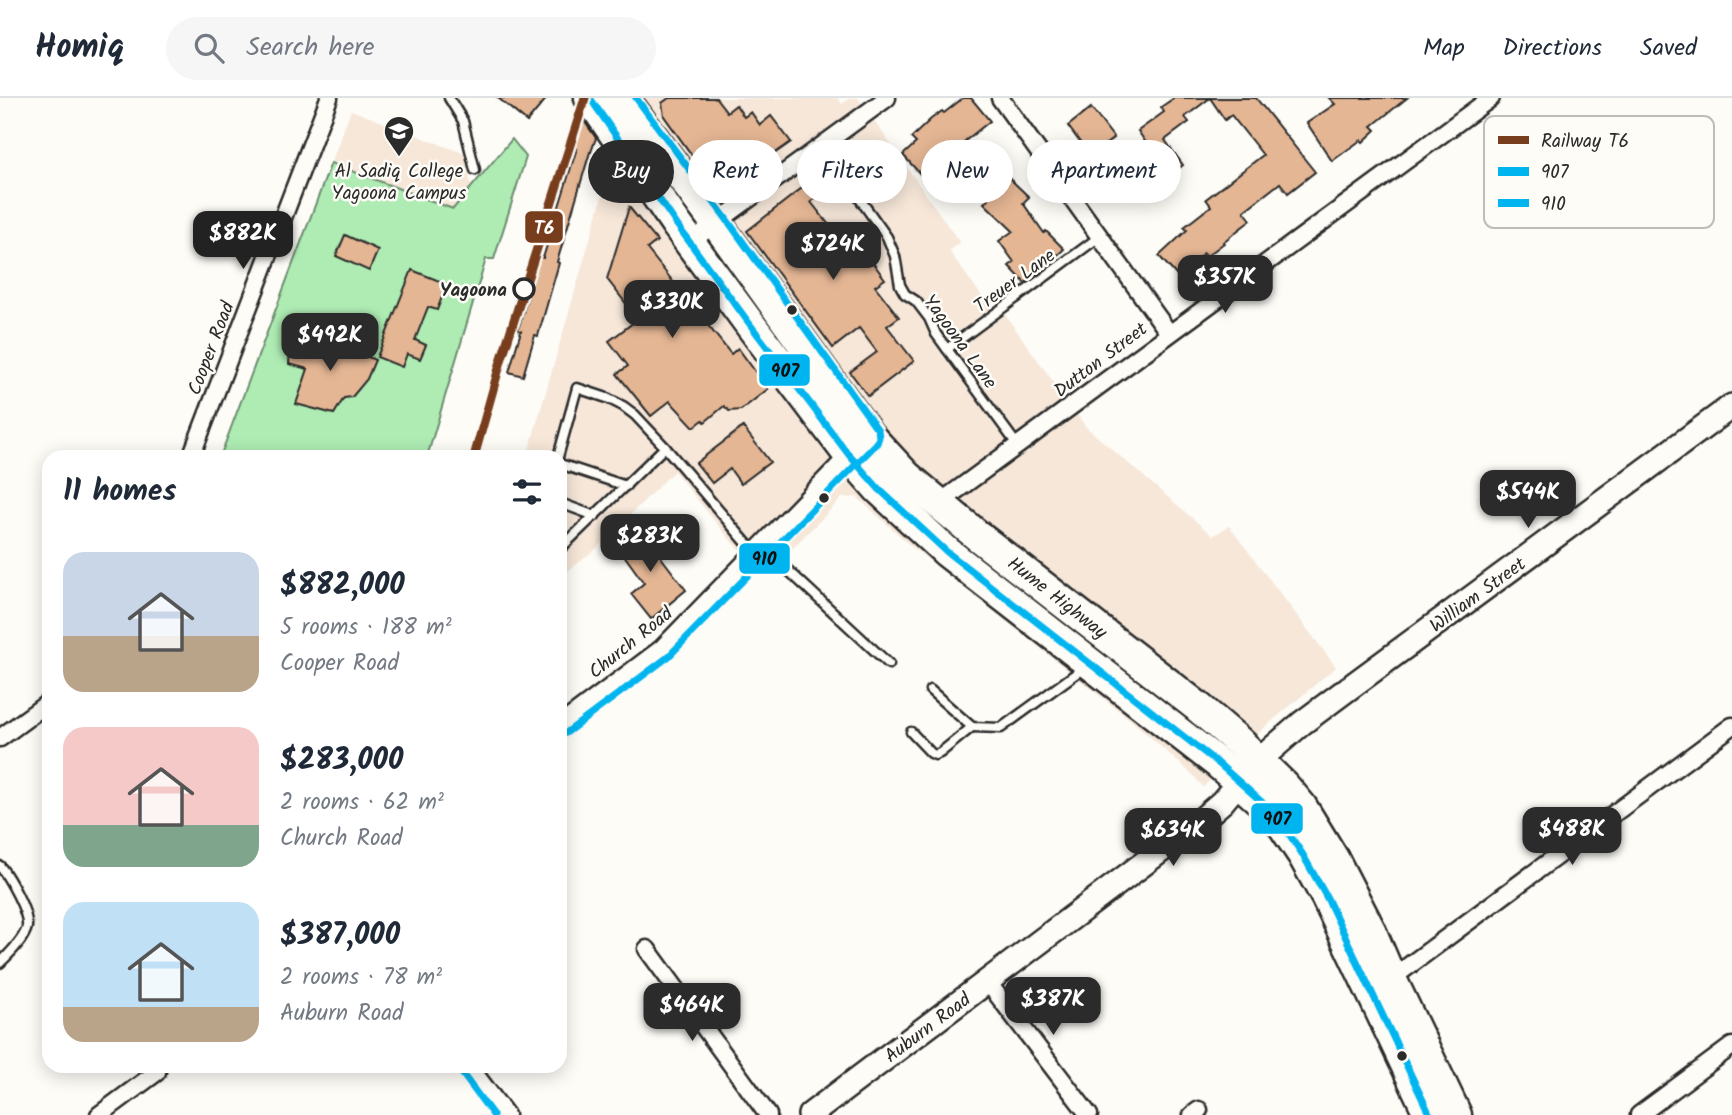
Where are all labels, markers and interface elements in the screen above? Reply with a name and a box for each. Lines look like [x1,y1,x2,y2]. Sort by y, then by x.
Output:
search box [166,17,656,80]
text: Homiq [35,22,124,75]
text: Search here [246,27,374,69]
icon: search [190,29,228,67]
text: Map [1423,29,1465,68]
text: Directions [1503,29,1602,68]
text: Saved [1640,29,1697,68]
school or university icon: Al Sadiq College Yagoona Campus [382,114,416,158]
legend [1484,116,1714,228]
text: Railway T6 [1541,127,1629,157]
chip: Buy [588,140,674,203]
chip: Rent [688,140,783,203]
chip: Filters [797,140,907,203]
chip: New [921,140,1013,203]
chip: Apartment [1027,140,1181,203]
place label: Al Sadiq College Yagoona Campus [332,157,466,209]
text: 907 [1541,158,1570,188]
text: 910 [1541,190,1566,220]
line badge: T6 [524,210,564,244]
pin: $882K [194,212,292,271]
text: T6 [534,214,554,244]
text: $882K [209,216,277,252]
pin: $724K [784,222,882,282]
text: $724K [801,227,865,263]
street label: Treuer Lane [968,241,1063,322]
pin: $357K [1176,256,1274,315]
text: $357K [1194,260,1256,296]
place label: Yagoona [440,276,507,306]
marker: Yagoona [513,278,535,300]
pin: $330K [623,280,721,340]
text: $330K [640,285,704,321]
street label: Yagoona Lane [915,289,1004,396]
street label: Cooper Road [180,297,244,400]
unlabelled marker [785,303,799,317]
pin: $492K [281,314,379,373]
street label: Dutton Street [1048,315,1155,406]
text: $492K [297,318,363,354]
line badge: 907 [758,353,811,387]
text: 907 [771,357,800,387]
text: 11 homes [63,468,176,516]
pin: $544K [1479,470,1577,530]
icon: filters [508,473,546,511]
text: $544K [1496,475,1560,511]
unlabelled marker [817,491,831,505]
pin: $283K [601,514,699,574]
text: $283K [616,519,684,555]
line badge: 910 [738,542,791,575]
text: 910 [751,545,777,575]
street label: Hume Highway [1000,550,1114,648]
street label: William Street [1424,550,1533,641]
text: $882,000 [280,562,405,610]
icon: home [119,580,203,664]
street label: Church Road [582,600,680,687]
text: 5 rooms · 188 m² [280,610,452,646]
text: Cooper Road [280,646,399,682]
text: $283,000 [280,737,403,785]
icon: home [119,755,203,839]
text: 2 rooms · 62 m² [280,785,444,821]
line badge: 907 [1250,802,1304,835]
text: 907 [1263,805,1292,835]
pin: $634K [1124,808,1222,868]
pin: $488K [1523,808,1621,867]
text: $488K [1538,812,1606,848]
text: $634K [1140,813,1206,849]
text: Church Road [280,821,403,857]
text: $387,000 [280,912,400,960]
icon: home [119,930,203,1014]
text: 2 rooms · 78 m² [280,960,442,996]
pin: $387K [1004,978,1102,1037]
text: $387K [1021,982,1085,1018]
pin: $464K [643,984,741,1043]
street label: Auburn Road [878,986,978,1071]
text: $464K [660,988,725,1024]
text: Auburn Road [280,996,403,1032]
unlabelled marker [1395,1049,1409,1063]

